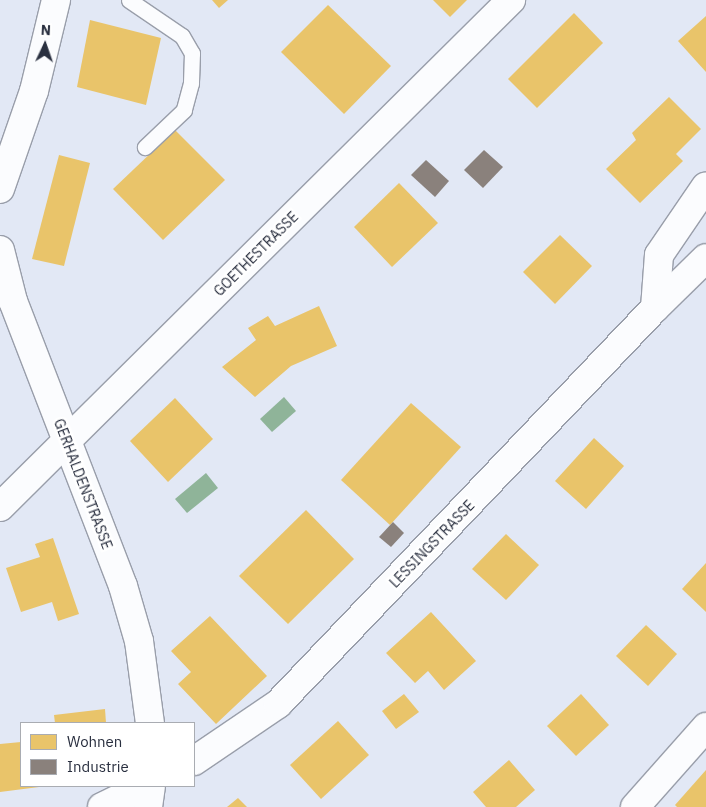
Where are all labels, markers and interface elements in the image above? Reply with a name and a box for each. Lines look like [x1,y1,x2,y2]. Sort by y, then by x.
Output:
north arrow [20,20,70,70]
text: N [40,21,51,39]
street label: GOETHESTRASSE [210,208,302,300]
street label: GERHALDENSTRASSE [50,416,116,552]
street label: LESSINGSTRASSE [386,497,478,591]
legend [20,722,195,787]
text: Wohnen [67,732,122,751]
text: Industrie [67,757,129,776]

